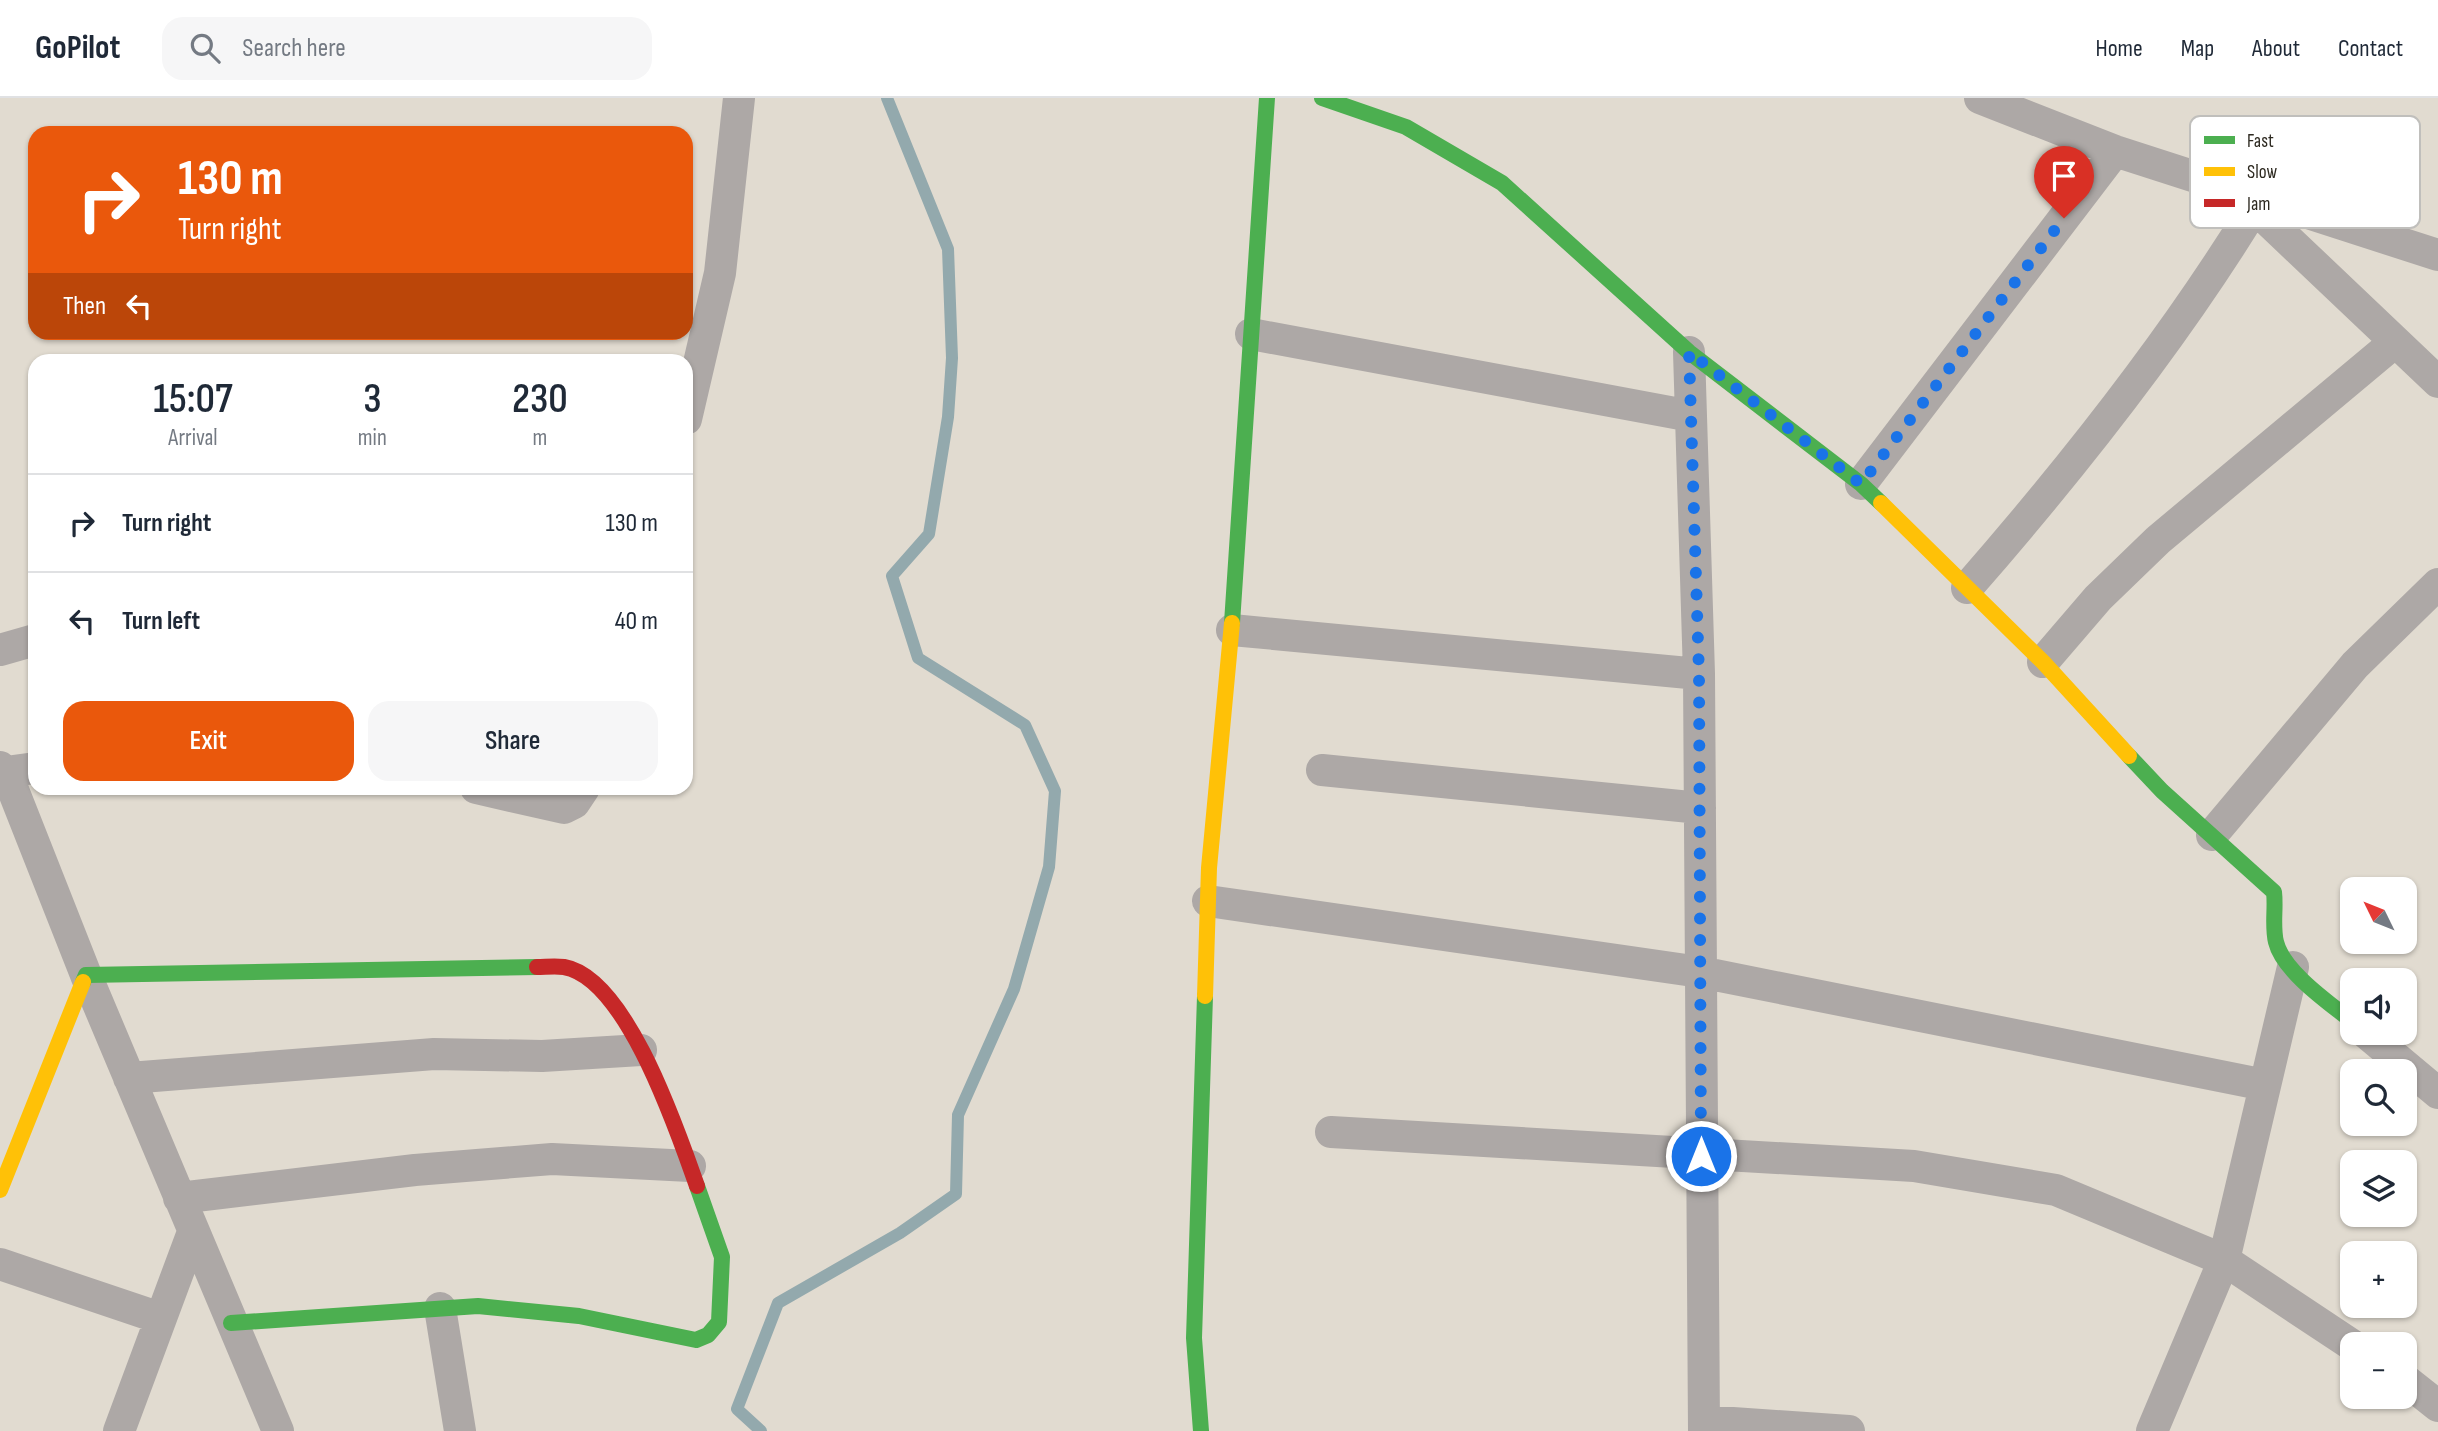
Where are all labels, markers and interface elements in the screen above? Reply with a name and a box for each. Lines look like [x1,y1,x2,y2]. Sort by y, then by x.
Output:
search box [162,17,652,80]
text: GoPilot [35,28,120,68]
icon: search [186,29,224,67]
text: Search here [242,33,346,64]
text: Home [2095,34,2143,63]
text: Map [2181,34,2214,63]
text: About [2252,34,2300,63]
text: Contact [2338,34,2403,63]
legend [2190,116,2420,228]
text: Fast [2247,130,2274,153]
pin [2034,146,2094,218]
text: 130 m [178,150,283,209]
icon: right [63,154,154,245]
icon: arrive [2045,157,2083,195]
text: Slow [2247,161,2277,184]
text: Jam [2246,193,2270,216]
text: Turn right [178,210,282,249]
icon: left [120,287,158,325]
text: Then [63,291,106,322]
text: 15:07 [153,374,233,425]
text: 3 [363,374,381,425]
text: 230 [512,374,568,425]
text: Arrival [168,424,218,452]
text: min [358,424,387,452]
text: m [532,424,547,452]
icon: right [63,504,101,542]
text: Turn right [122,508,211,539]
text: 130 m [606,508,658,539]
icon: left [63,602,101,640]
text: Turn left [122,606,200,637]
text: 40 m [615,606,658,637]
button: Exit [63,701,354,781]
button: Share [368,701,658,781]
north arrow [2340,877,2417,954]
map controls [2340,877,2417,1409]
button: sound [2340,968,2417,1045]
button: search [2340,1059,2417,1136]
position arrow [1664,1119,1738,1193]
button: layers [2340,1150,2417,1227]
button: + [2340,1241,2417,1318]
button: − [2340,1332,2417,1409]

